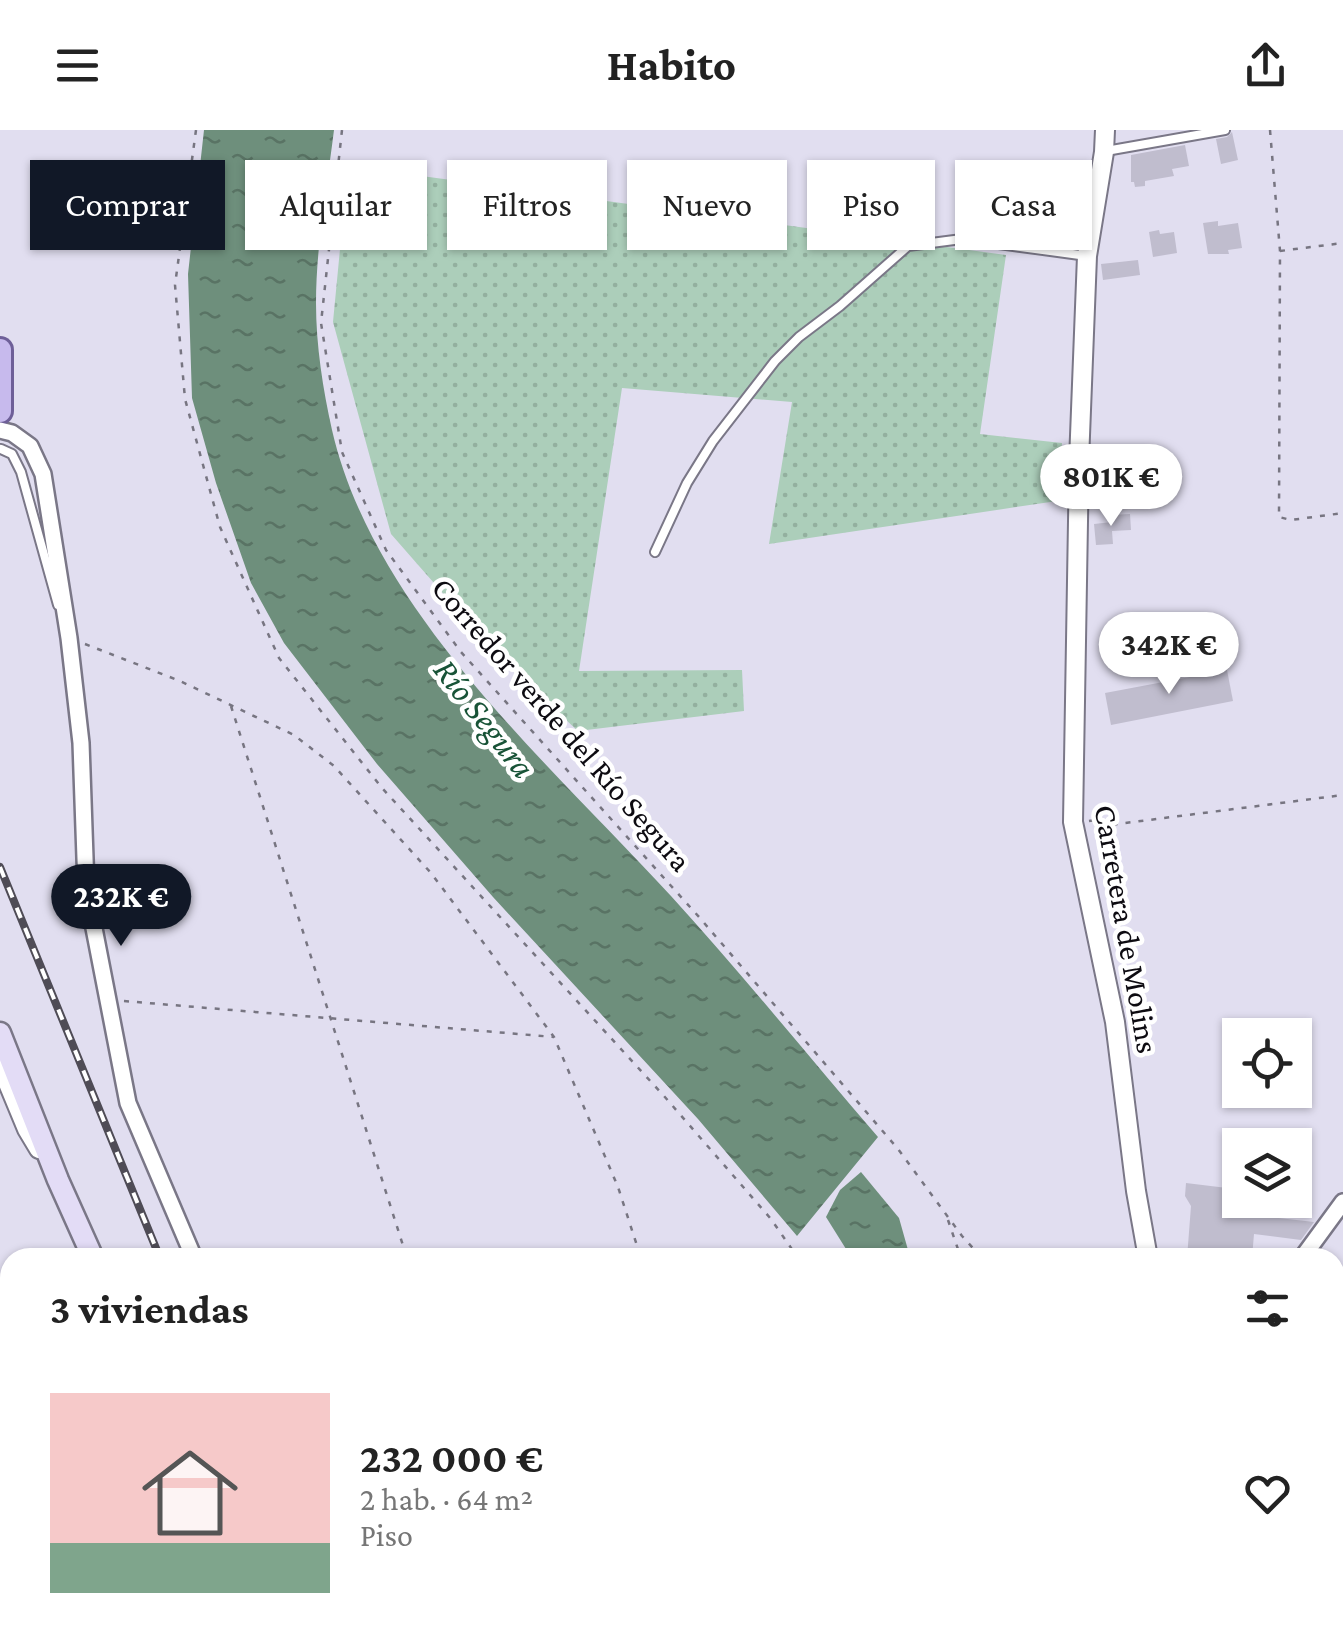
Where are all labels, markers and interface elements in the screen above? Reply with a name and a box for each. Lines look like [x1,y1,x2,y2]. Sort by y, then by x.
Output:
icon: menu [50,38,105,93]
icon: share [1238,38,1293,93]
text: Habito [607,40,736,90]
chip: Comprar [30,160,225,250]
chip: Alquilar [245,160,427,250]
chip: Filtros [447,160,607,250]
chip: Nuevo [627,160,787,250]
chip: Piso [807,160,935,250]
chip: Casa [955,160,1092,250]
pin: 801K € [1030,444,1192,529]
text: 801K € [1062,458,1160,494]
street label: Corredor verde del Río Segura [425,570,699,878]
pin: 342K € [1088,612,1250,697]
text: 342K € [1121,626,1217,662]
water label: Río Segura [426,651,543,786]
street label: Carretera de Molins [1087,802,1167,1056]
pin: 232K € [40,864,202,949]
text: 232K € [73,878,169,914]
map controls [1222,1018,1312,1218]
button: locate [1222,1018,1312,1108]
button: layers [1222,1128,1312,1218]
icon: filters [1240,1281,1295,1336]
text: 3 viviendas [50,1285,249,1332]
icon: home [130,1433,250,1553]
text: 232 000 € [360,1434,543,1481]
icon: heart [1240,1466,1295,1521]
text: 2 hab. · 64 m² [360,1481,533,1517]
text: Piso [360,1517,413,1553]

